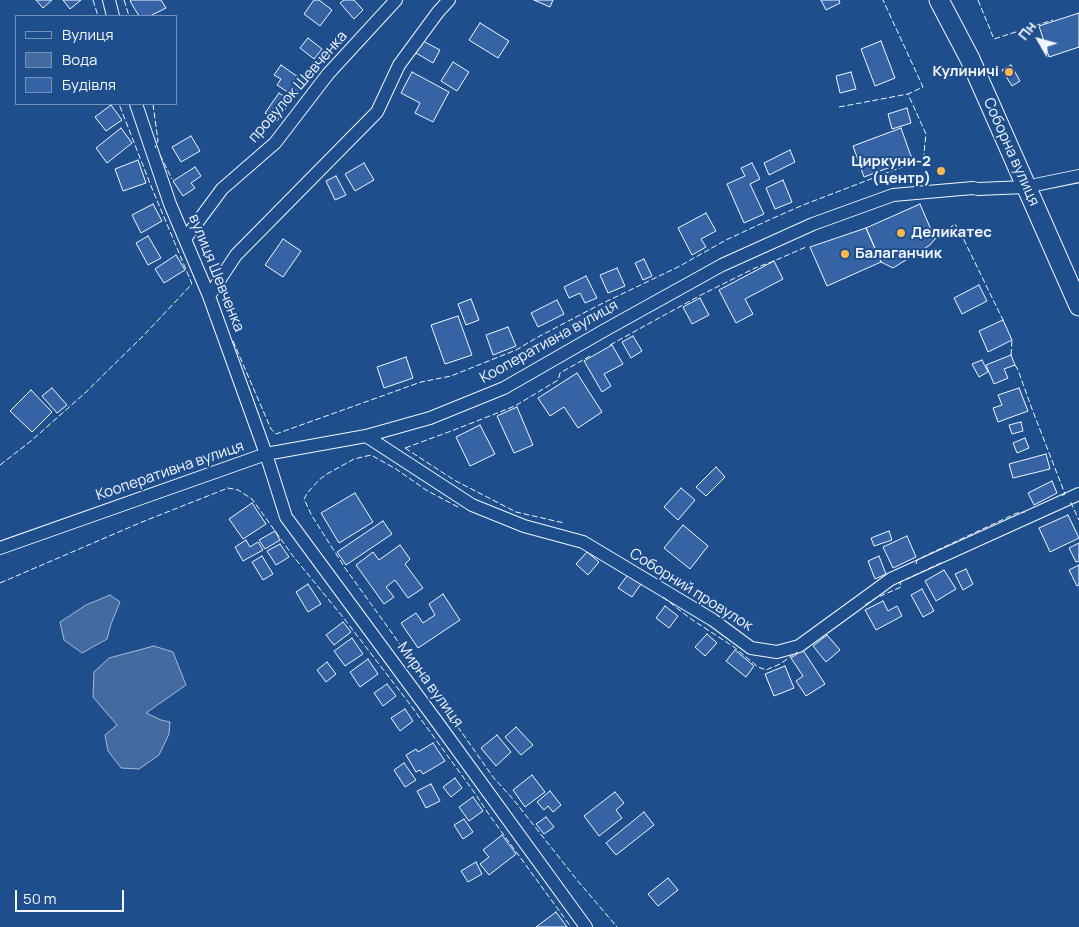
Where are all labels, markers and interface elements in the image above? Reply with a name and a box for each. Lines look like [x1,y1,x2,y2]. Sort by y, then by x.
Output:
legend [15,15,178,105]
north arrow [1014,15,1064,65]
text: Пн [1013,17,1040,44]
text: Вулиця [62,24,114,45]
street label: провулок Шевченка [245,28,351,146]
text: Вода [62,49,97,70]
place label: Кулиничі [932,63,999,81]
marker: Кулиничі [1003,66,1015,78]
text: Будівля [62,74,116,95]
street label: Соборна вулиця [979,95,1043,209]
place label: Циркуни-2 (центр) [851,153,931,188]
marker: Циркуни-2 (центр) [935,165,947,177]
street label: вулиця Шевченка [184,212,248,334]
place label: Деликатес [911,224,992,242]
marker: Деликатес [895,227,907,239]
place label: Балаганчик [855,245,942,263]
marker: Балаганчик [839,248,851,260]
street label: Кооперативна вулиця [477,296,621,388]
street label: Кооперативна вулиця [94,437,246,505]
street label: Соборний провулок [626,545,756,635]
street label: Мирна вулиця [393,639,467,731]
scale bar [18,880,126,912]
text: 50 m [23,888,57,909]

